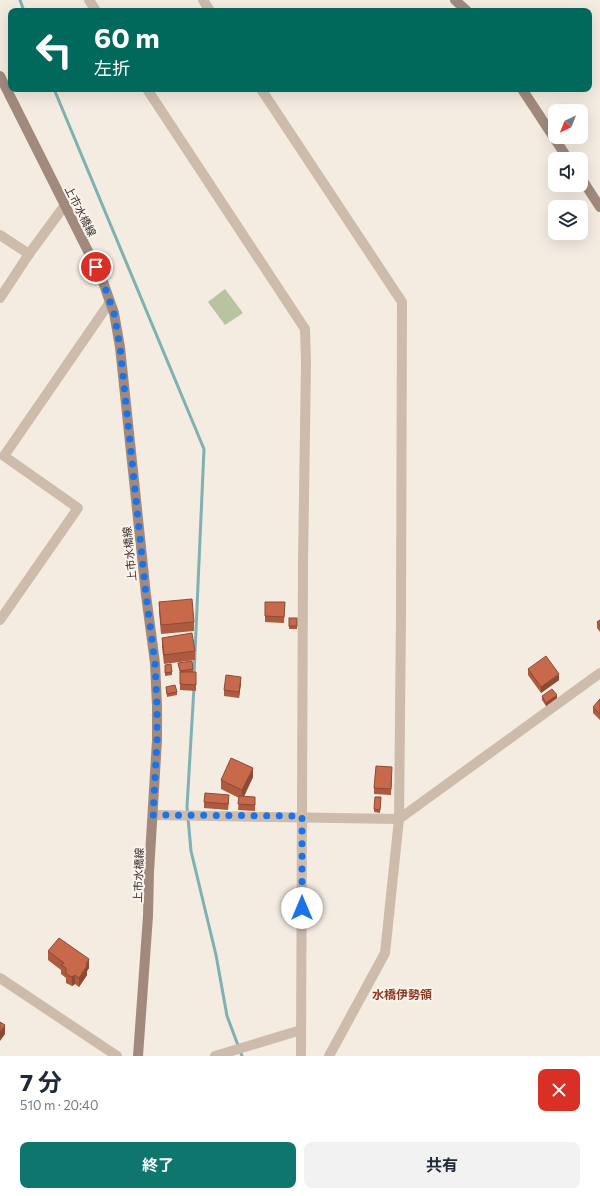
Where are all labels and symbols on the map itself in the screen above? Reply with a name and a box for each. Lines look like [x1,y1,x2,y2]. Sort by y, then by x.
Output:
north arrow [548,104,588,144]
street label: 上市水橋線 [63,184,99,238]
pin [79,250,113,284]
street label: 上市水橋線 [120,526,138,582]
street label: 上市水橋線 [131,847,145,903]
position arrow [281,887,323,929]
district label: 水橋伊勢領 [372,987,432,1001]

